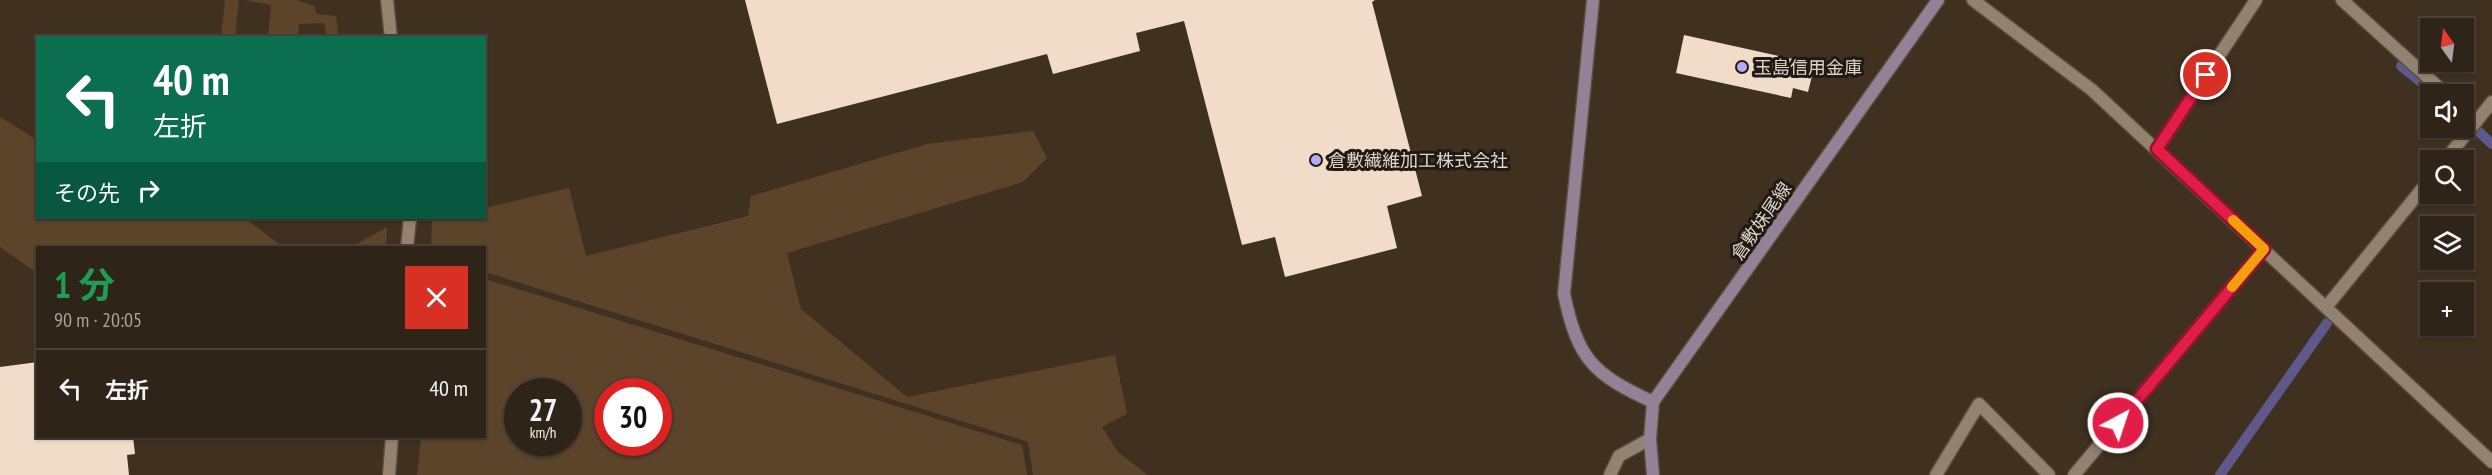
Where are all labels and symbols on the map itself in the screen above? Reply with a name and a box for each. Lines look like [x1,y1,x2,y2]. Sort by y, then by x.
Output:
north arrow [2420,18,2474,72]
pin [2180,49,2231,100]
place label: 玉島信用金庫 [1754,56,1862,79]
marker: 玉島信用金庫 [1735,60,1749,74]
place label: 倉敷繊維加工株式会社 [1328,149,1508,172]
marker: 倉敷繊維加工株式会社 [1309,153,1323,167]
street label: 倉敷妹尾線 [1726,178,1796,264]
speed limit sign: 30 [594,378,672,456]
position arrow [2086,391,2150,455]

